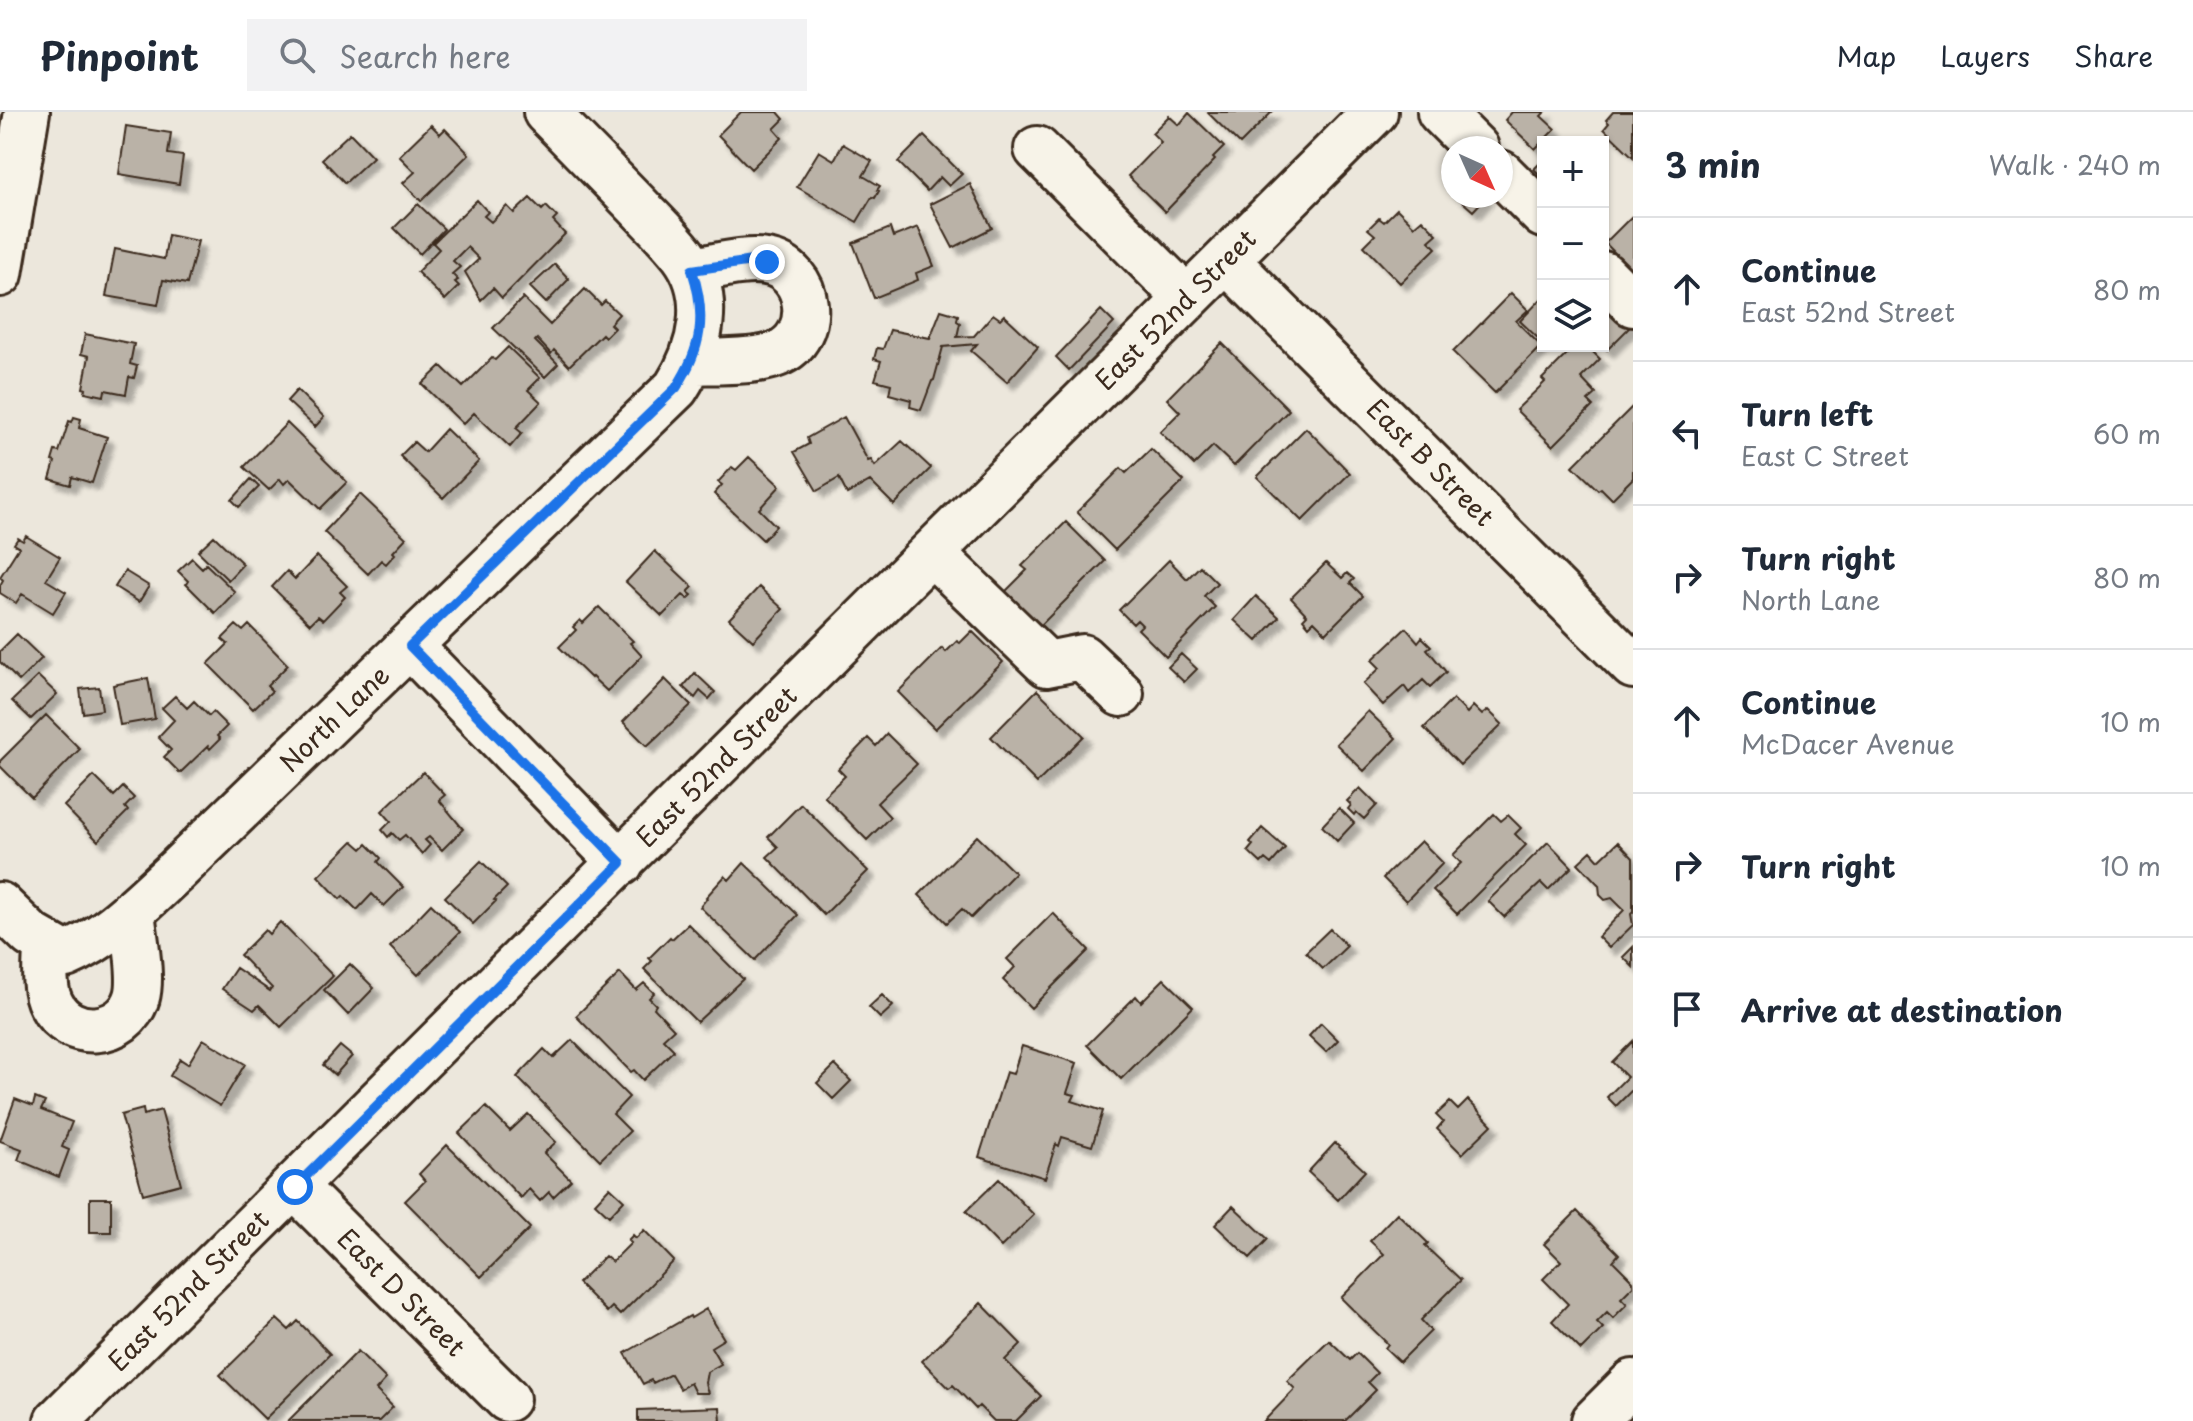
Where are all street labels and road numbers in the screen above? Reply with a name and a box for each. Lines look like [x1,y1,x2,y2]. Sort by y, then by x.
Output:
street label: East 52nd Street [1086,220,1264,398]
street label: East B Street [1358,389,1504,535]
street label: North Lane [270,655,398,780]
street label: East 52nd Street [627,677,805,855]
street label: East 52nd Street [99,1201,277,1379]
street label: East D Street [329,1219,475,1365]

